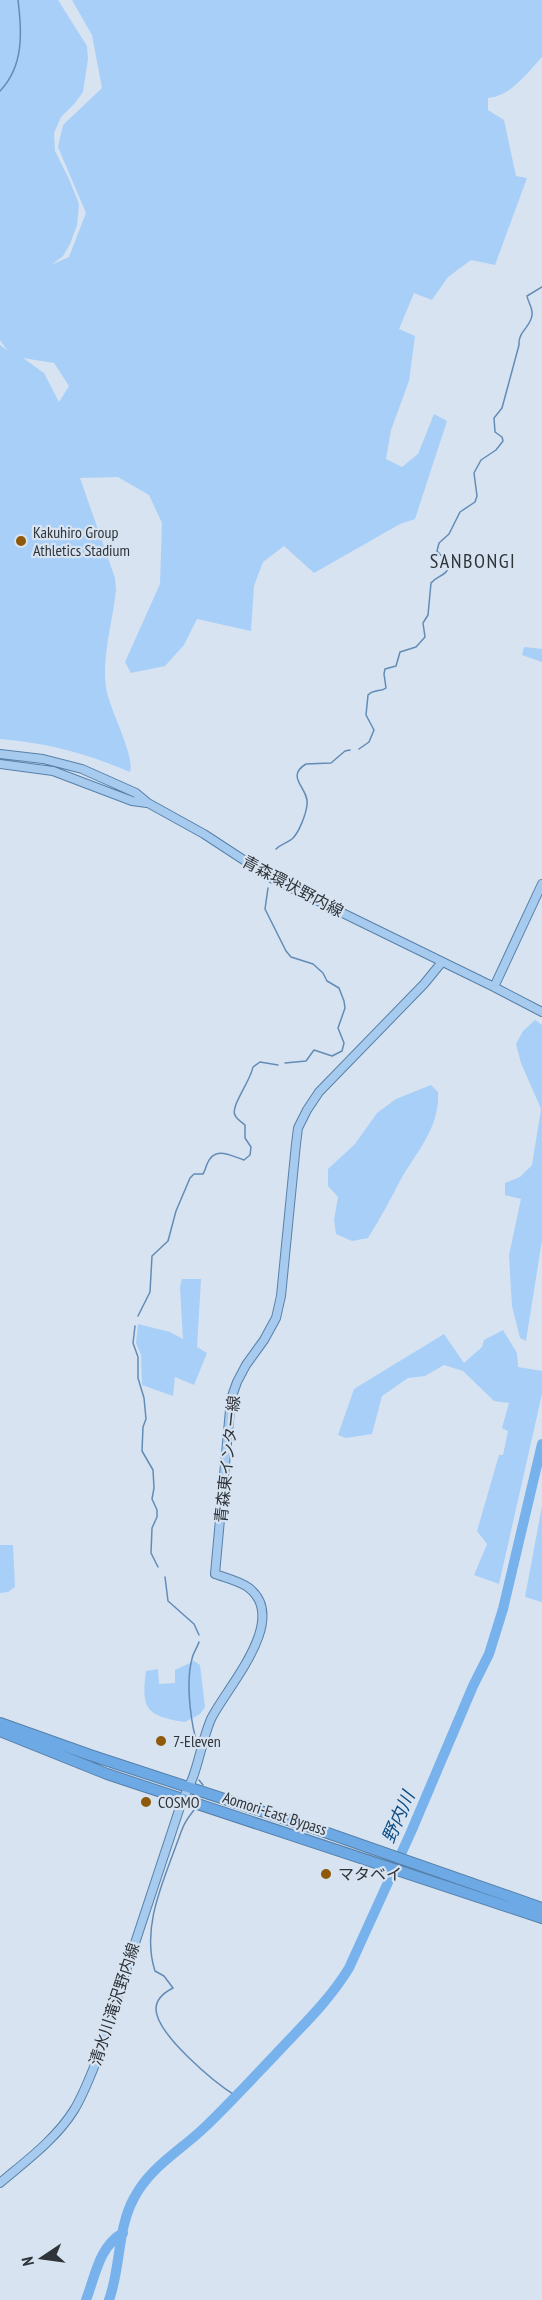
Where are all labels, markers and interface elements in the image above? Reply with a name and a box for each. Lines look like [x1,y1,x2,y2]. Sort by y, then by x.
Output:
place label: Kakuhiro Group Athletics Stadium [33,522,130,560]
marker: Kakuhiro Group Athletics Stadium [14,534,28,548]
district label: SANBONGI [430,548,516,574]
street label: 青森環状野内線 [239,851,347,921]
street label: 青森東インター線 [210,1394,244,1524]
place label: 7-Eleven [173,1731,221,1751]
marker: 7-Eleven [154,1734,168,1748]
water label: 野内川 [377,1786,420,1846]
street label: Aomori-East Bypass [220,1787,330,1839]
place label: COSMO [158,1792,200,1812]
marker: COSMO [139,1795,153,1809]
place label: マタベイ [338,1864,402,1884]
marker: マタベイ [319,1867,333,1881]
street label: 清水川滝沢野内線 [85,1940,143,2068]
north arrow [12,2228,72,2288]
text: N [17,2255,38,2268]

